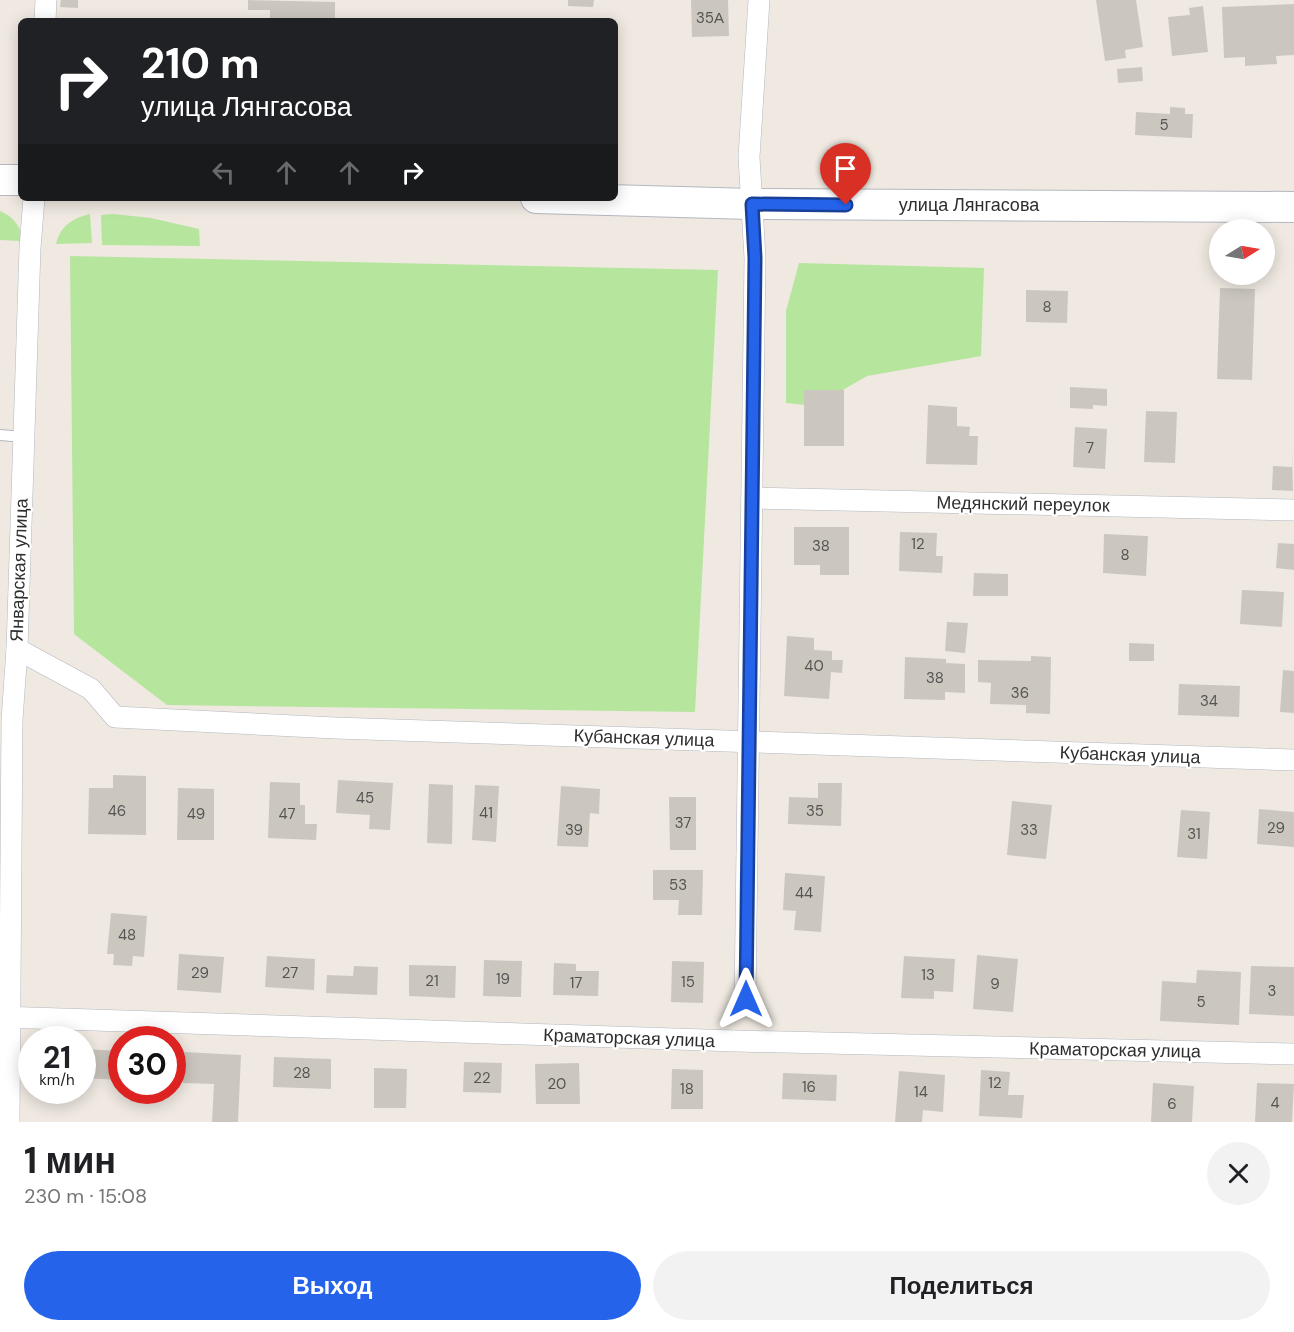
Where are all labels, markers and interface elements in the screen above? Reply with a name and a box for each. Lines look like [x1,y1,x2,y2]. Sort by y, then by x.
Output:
house number: 35А [696,8,724,28]
text: 210 m [141,36,259,91]
icon: right [42,42,120,120]
text: улица Лянгасова [141,89,352,124]
house number: 5 [1159,115,1169,135]
pin [820,143,871,205]
icon: arrive [829,152,862,185]
icon: left [207,156,240,189]
icon: ahead [270,156,303,189]
icon: ahead [333,156,366,189]
icon: right [396,156,429,189]
street label: улица Лянгасова [899,193,1040,217]
north arrow [1209,219,1275,285]
map controls [1209,219,1275,285]
house number: 8 [1042,297,1052,317]
house number: 7 [1086,438,1094,458]
street label: Медянский переулок [936,490,1110,518]
street label: Январская улица [5,497,34,642]
house number: 12 [911,534,925,554]
house number: 38 [812,536,830,556]
house number: 8 [1120,545,1130,565]
house number: 40 [804,656,824,676]
house number: 38 [926,668,944,688]
house number: 36 [1011,683,1029,703]
house number: 34 [1200,691,1218,711]
street label: Кубанская улица [573,724,716,752]
street label: Кубанская улица [1059,741,1202,769]
house number: 45 [356,788,374,808]
house number: 46 [108,801,126,821]
house number: 35 [806,801,824,821]
house number: 41 [479,803,493,823]
house number: 49 [187,804,205,824]
house number: 47 [278,804,296,824]
house number: 37 [675,813,691,833]
house number: 29 [1267,818,1285,838]
house number: 39 [565,820,583,840]
house number: 33 [1020,820,1038,840]
house number: 31 [1187,824,1201,844]
house number: 53 [669,875,687,895]
house number: 44 [795,883,813,903]
house number: 48 [118,925,136,945]
house number: 29 [191,963,209,983]
house number: 27 [282,963,298,983]
house number: 13 [921,965,935,985]
position arrow [714,967,778,1031]
house number: 19 [496,969,510,989]
house number: 21 [425,971,439,991]
house number: 15 [681,972,695,992]
house number: 17 [570,973,582,993]
house number: 9 [990,974,1000,994]
house number: 3 [1268,981,1276,1001]
house number: 5 [1196,992,1206,1012]
street label: Краматорская улица [543,1023,716,1053]
speed limit sign: 30 [108,1026,186,1104]
street label: Краматорская улица [1029,1037,1202,1064]
text: 21 [43,1038,71,1077]
house number: 28 [293,1063,311,1083]
house number: 22 [473,1068,491,1088]
text: km/h [39,1070,75,1090]
house number: 12 [988,1073,1002,1093]
house number: 20 [548,1074,566,1094]
house number: 16 [802,1077,816,1097]
house number: 18 [680,1079,694,1099]
house number: 14 [914,1082,928,1102]
house number: 4 [1270,1093,1280,1113]
house number: 6 [1167,1094,1177,1114]
text: 1 мин [24,1137,116,1184]
button: close [1207,1142,1270,1205]
text: 230 m · 15:08 [24,1183,147,1209]
button: Выход [24,1251,641,1320]
button: Поделиться [653,1251,1270,1320]

